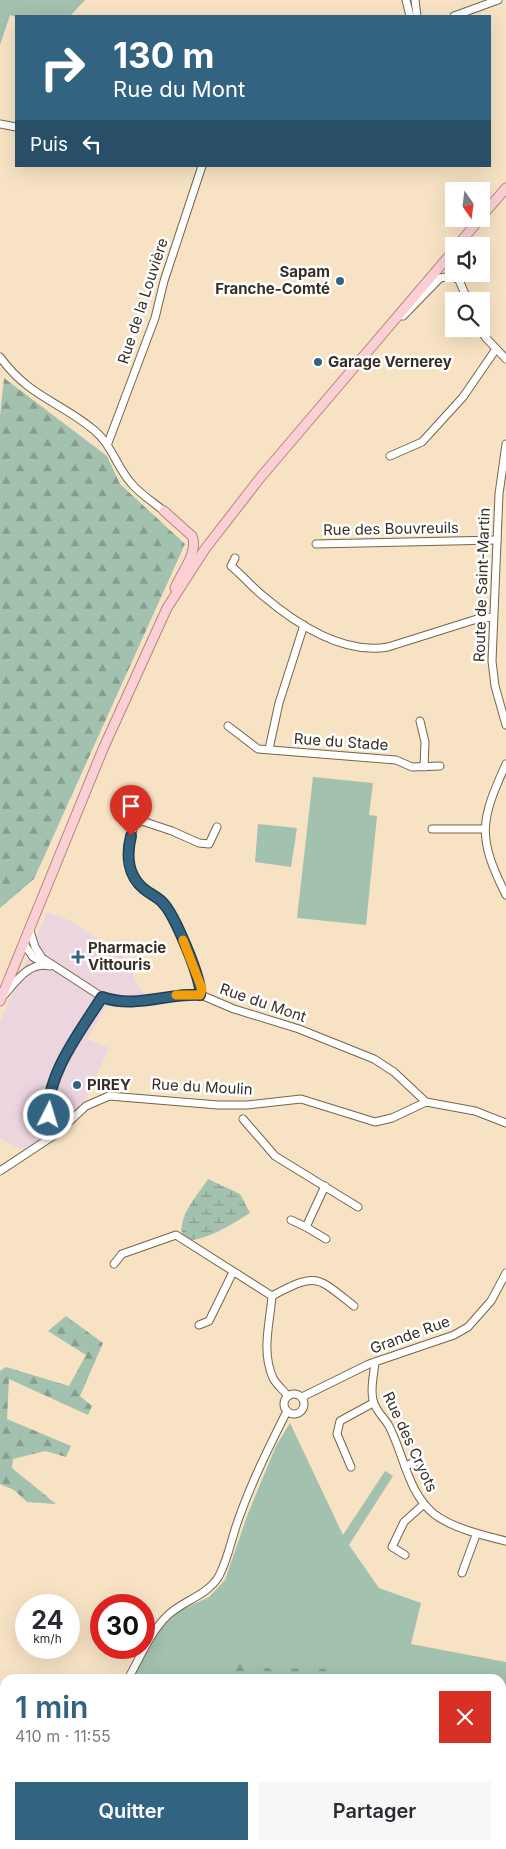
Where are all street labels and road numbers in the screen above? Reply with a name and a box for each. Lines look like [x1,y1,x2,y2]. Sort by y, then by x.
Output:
street label: Rue de la Louvière [113,236,172,366]
street label: Route de Saint-Martin [469,507,494,663]
street label: Rue des Bouvreuils [323,518,459,539]
street label: Rue du Stade [293,729,389,754]
street label: Rue du Mont [217,979,309,1026]
street label: Rue du Moulin [151,1074,253,1099]
street label: Grande Rue [367,1311,452,1358]
street label: Rue des Cryots [379,1389,442,1495]

